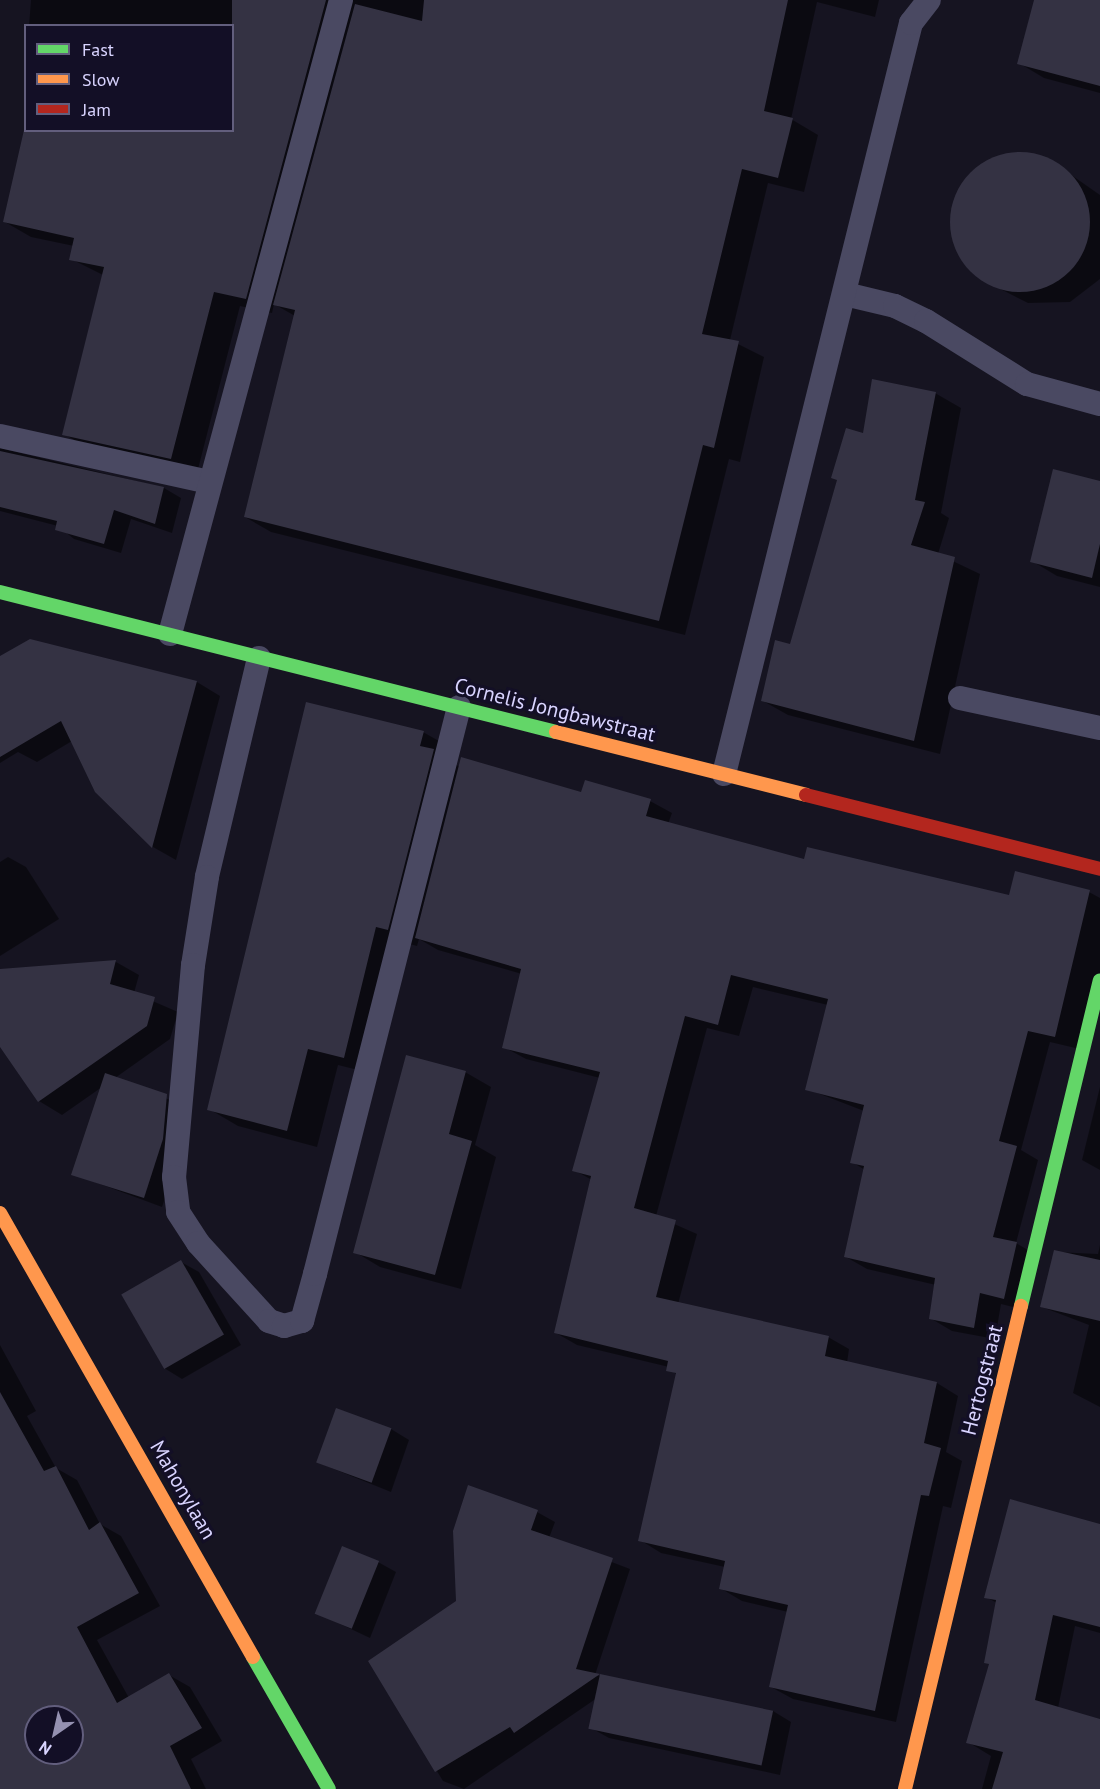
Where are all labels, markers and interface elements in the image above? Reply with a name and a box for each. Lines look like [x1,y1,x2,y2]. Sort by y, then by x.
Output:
legend [24,24,234,132]
text: Fast [82,38,114,61]
text: Slow [82,68,120,91]
text: Jam [82,98,111,121]
street label: Cornelis Jongbawstraat [452,673,658,747]
street label: Hertogstraat [956,1322,1008,1438]
street label: Mahonylaan [145,1436,221,1544]
north arrow [24,1705,84,1765]
text: N [35,1737,55,1759]

